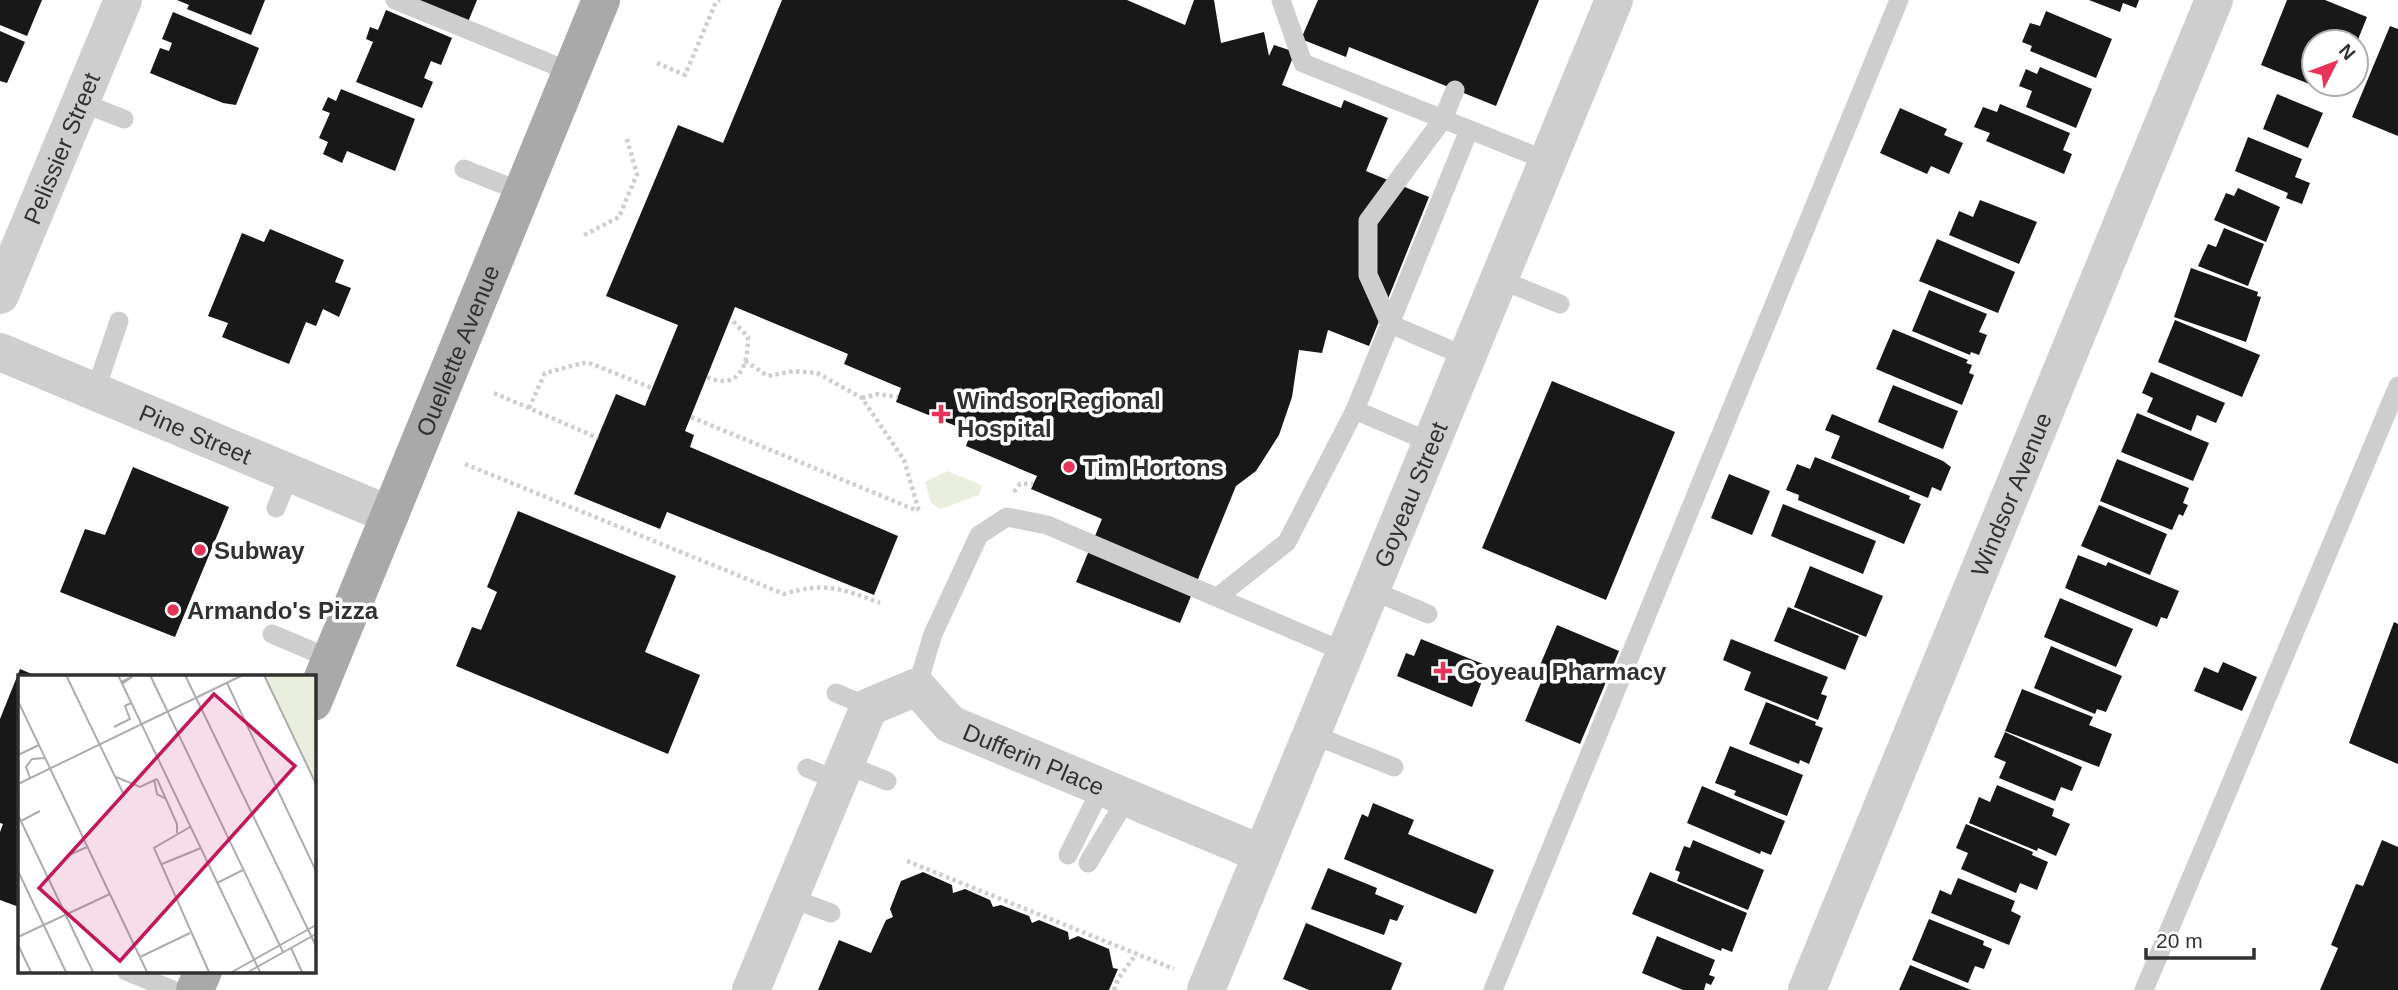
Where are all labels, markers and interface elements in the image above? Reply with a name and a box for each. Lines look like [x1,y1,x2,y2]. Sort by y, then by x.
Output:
north arrow [2300,28,2370,98]
text: N [2335,40,2360,64]
street label: Pelissier Street [18,68,105,228]
street label: Ouellette Avenue [410,261,504,440]
place label: Windsor Regional Hospital [957,387,1161,442]
street label: Pine Street [136,398,256,469]
marker: Windsor Regional Hospital [931,404,951,424]
street label: Windsor Avenue [1965,408,2056,580]
street label: Goyeau Street [1368,417,1452,571]
place label: Tim Hortons [1083,454,1224,481]
marker: Tim Hortons [1061,459,1077,475]
place label: Subway [214,537,305,564]
marker: Subway [192,542,208,558]
place label: Armando's Pizza [187,597,379,624]
marker: Armando's Pizza [165,602,181,618]
place label: Goyeau Pharmacy [1457,658,1667,685]
marker: Goyeau Pharmacy [1435,663,1451,679]
inset map [18,675,315,972]
street label: Dufferin Place [959,718,1108,800]
scale bar [2146,916,2254,960]
text: 20 m [2156,929,2203,952]

